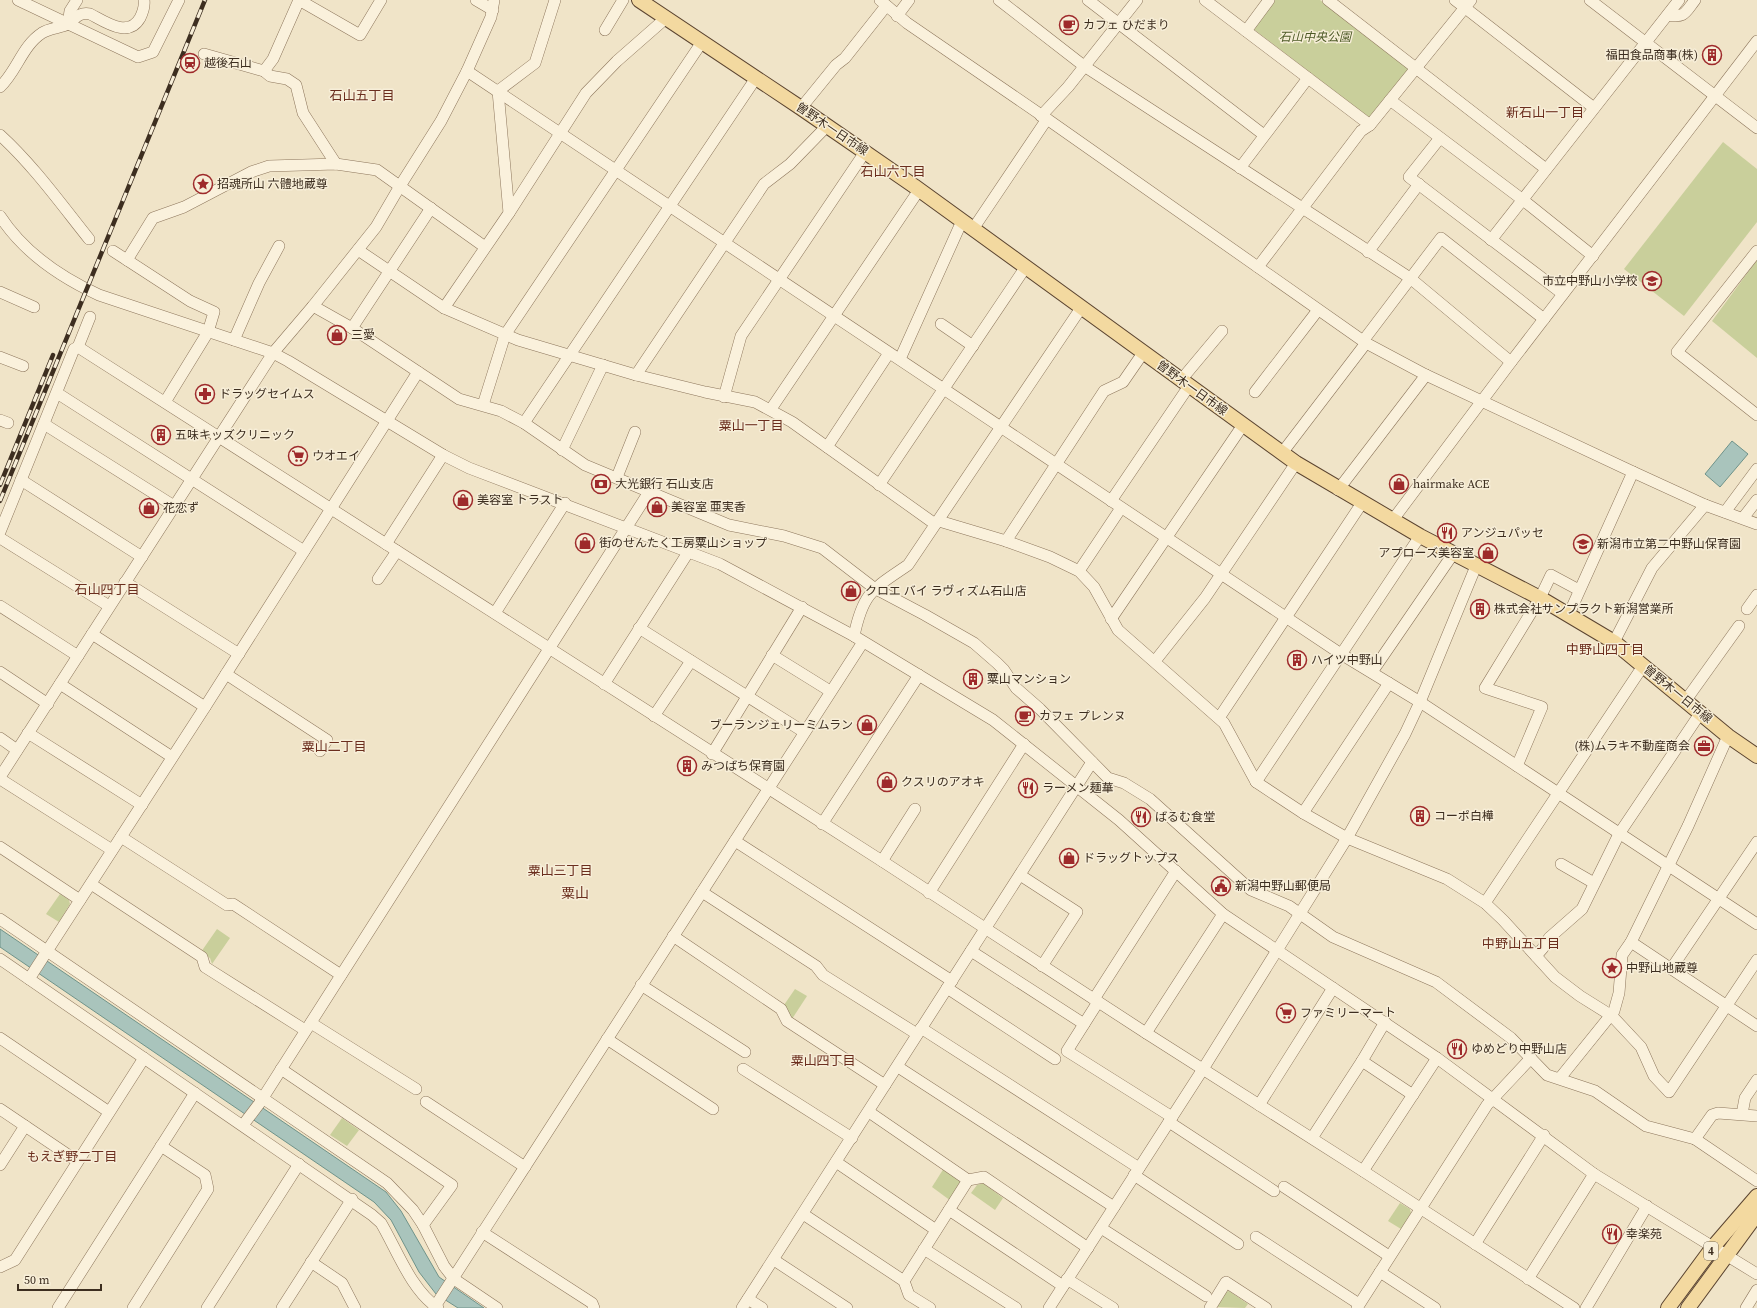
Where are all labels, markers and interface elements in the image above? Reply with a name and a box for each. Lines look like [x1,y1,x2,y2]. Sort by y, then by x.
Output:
cafe icon: カフェ ひだまり [1058,14,1080,36]
place label: カフェ ひだまり [1083,17,1170,33]
park label: 石山中央公園 [1279,29,1353,45]
building icon: 福田食品商事(株) [1701,44,1723,66]
place label: 福田食品商事(株) [1606,47,1698,63]
station icon: 越後石山 [179,52,201,74]
place label: 越後石山 [204,55,252,71]
district label: 石山五丁目 [329,87,395,104]
street label: 曽野木一日市線 [793,99,871,159]
district label: 新石山一丁目 [1506,104,1584,121]
district label: 石山六丁目 [860,163,926,180]
place icon: 招魂所山 六體地蔵尊 [192,173,214,195]
place label: 招魂所山 六體地蔵尊 [217,176,328,192]
school or university icon: 市立中野山小学校 [1641,270,1663,292]
place label: 市立中野山小学校 [1542,273,1638,289]
shop icon: 三愛 [326,324,348,346]
place label: 三愛 [351,327,375,343]
street label: 曽野木一日市線 [1153,357,1231,419]
pharmacy icon: ドラッグセイムス [194,383,216,405]
place label: ドラッグセイムス [219,386,315,402]
district label: 粟山一丁目 [718,417,784,434]
building icon: 五味キッズクリニック [150,424,172,446]
place label: 五味キッズクリニック [175,427,295,443]
supermarket icon: ウオエイ [287,445,309,467]
place label: ウオエイ [312,448,360,464]
bank icon: 大光銀行 石山支店 [590,473,612,495]
shop icon: hairmake ACE [1388,473,1410,495]
place label: 大光銀行 石山支店 [615,476,714,492]
place label: hairmake ACE [1413,476,1489,492]
shop icon: 美容室 トラスト [452,489,474,511]
place label: 美容室 トラスト [477,492,564,508]
shop icon: 美容室 亜実香 [646,496,668,518]
shop icon: 花恋ず [138,497,160,519]
place label: 美容室 亜実香 [671,499,746,515]
place label: 花恋ず [163,500,199,516]
restaurant icon: アンジュパッセ [1436,522,1458,544]
place label: アンジュパッセ [1461,525,1544,541]
shop icon: 街のせんたく工房粟山ショップ [574,532,596,554]
school or university icon: 新潟市立第二中野山保育園 [1572,533,1594,555]
place label: 街のせんたく工房粟山ショップ [599,535,767,551]
place label: 新潟市立第二中野山保育園 [1597,536,1741,552]
shop icon: アプローズ美容室 [1477,542,1499,564]
place label: アプローズ美容室 [1379,545,1474,561]
shop icon: クロエ バイ ラヴィズム石山店 [840,580,862,602]
district label: 石山四丁目 [74,581,140,598]
place label: クロエ バイ ラヴィズム石山店 [865,583,1027,599]
building icon: 株式会社サンプラクト新潟営業所 [1469,598,1491,620]
place label: 株式会社サンプラクト新潟営業所 [1494,601,1674,617]
district label: 中野山四丁目 [1566,641,1644,658]
building icon: ハイツ中野山 [1286,649,1308,671]
place label: ハイツ中野山 [1311,652,1383,668]
street label: 曽野木一日市線 [1640,661,1716,727]
building icon: 粟山マンション [962,668,984,690]
place label: 粟山マンション [987,671,1071,687]
cafe icon: カフェ プレンヌ [1014,705,1036,727]
place label: カフェ プレンヌ [1039,708,1126,724]
shop icon: ブーランジェリーミムラン [856,714,878,736]
place label: ブーランジェリーミムラン [710,717,853,733]
office icon: (株)ムラキ不動産商会 [1693,735,1715,757]
district label: 粟山二丁目 [301,738,367,755]
place label: (株)ムラキ不動産商会 [1574,738,1690,754]
building icon: みつばち保育園 [676,755,698,777]
place label: みつばち保育園 [701,758,785,774]
shop icon: クスリのアオキ [876,771,898,793]
place label: クスリのアオキ [901,774,985,790]
restaurant icon: ラーメン麺華 [1017,777,1039,799]
place label: ラーメン麺華 [1042,780,1114,796]
building icon: コーポ白樺 [1409,805,1431,827]
restaurant icon: ばるむ食堂 [1130,806,1152,828]
place label: コーポ白樺 [1434,808,1494,824]
place label: ばるむ食堂 [1155,809,1215,825]
shop icon: ドラッグトップス [1058,847,1080,869]
place label: ドラッグトップス [1083,850,1179,866]
district label: 粟山三丁目 [527,862,593,879]
public building icon: 新潟中野山郵便局 [1210,875,1232,897]
place label: 新潟中野山郵便局 [1235,878,1331,894]
district label: 粟山 [561,883,589,903]
district label: 中野山五丁目 [1482,935,1560,952]
place icon: 中野山地蔵尊 [1601,957,1623,979]
place label: 中野山地蔵尊 [1626,960,1698,976]
supermarket icon: ファミリーマート [1275,1002,1297,1024]
place label: ファミリーマート [1300,1005,1396,1021]
restaurant icon: ゆめどり中野山店 [1446,1038,1468,1060]
place label: ゆめどり中野山店 [1471,1041,1567,1057]
district label: 粟山四丁目 [790,1052,856,1069]
district label: もえぎ野二丁目 [27,1148,117,1165]
restaurant icon: 幸楽苑 [1601,1223,1623,1245]
place label: 幸楽苑 [1626,1226,1662,1242]
road number: 4 [1704,1242,1718,1260]
scale bar [18,1266,101,1292]
text: 50 m [24,1272,50,1288]

